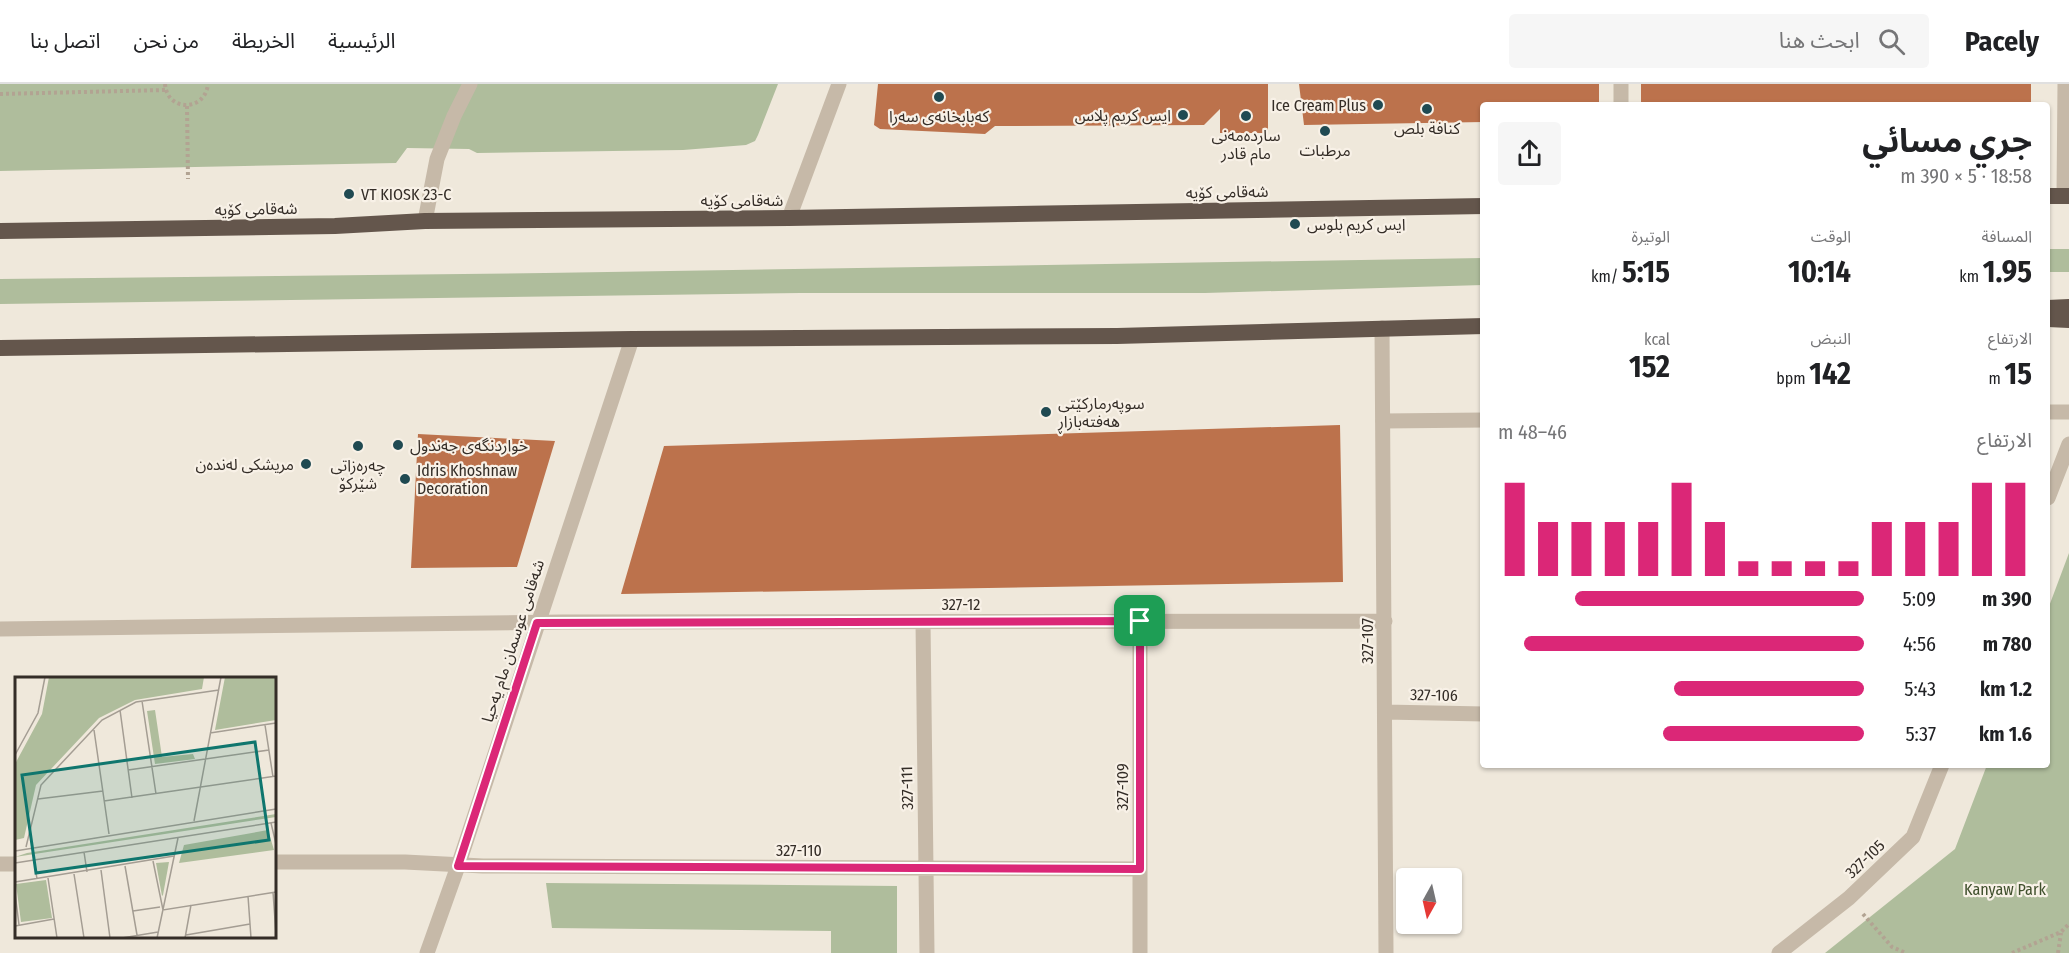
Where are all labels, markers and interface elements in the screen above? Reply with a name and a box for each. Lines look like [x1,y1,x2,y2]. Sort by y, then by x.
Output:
search box [1509,14,1929,68]
icon: search [1875,25,1908,58]
text: Pacely [1965,25,2039,58]
text: ابحث هنا [1779,27,1860,54]
text: اتصل بنا [30,28,100,54]
text: من نحن [133,28,199,54]
text: الخريطة [232,28,295,54]
text: الرئيسية [328,28,396,54]
marker: کەبابخانەی سەرا [932,90,946,104]
place label: Ice Cream Plus [1271,96,1366,115]
marker: Ice Cream Plus [1371,98,1385,112]
marker: كنافة بلص [1420,102,1434,116]
place label: ايس كريم پلاس [1075,106,1171,128]
place label: کەبابخانەی سەرا [889,107,989,126]
marker: ايس كريم پلاس [1176,108,1190,122]
marker: ساردەمەنی مام قادر [1239,109,1253,123]
place label: كنافة بلص [1394,119,1460,138]
text: جري مسائي [1862,121,2032,161]
button: share [1498,122,1561,185]
marker: مرطبات [1318,124,1332,138]
place label: ساردەمەنی مام قادر [1212,126,1280,166]
place label: مرطبات [1299,141,1351,160]
text: 18:58 · 5 × 390 m [1900,164,2032,188]
street label: شەقامی کۆیە [1185,182,1269,202]
place label: VT KIOSK 23-C [361,185,451,204]
marker: VT KIOSK 23-C [342,187,356,201]
street label: شەقامی کۆیە [701,191,783,210]
street label: شەقامی کۆیە [214,199,298,219]
place label: ايس كريم بلوس [1307,215,1406,237]
marker: ايس كريم بلوس [1288,217,1302,231]
text: الوتيرة [1632,227,1670,246]
text: الوقت [1811,227,1851,246]
text: المسافة [1982,227,2032,246]
text: 5:15 [1622,254,1670,290]
text: 10:14 [1788,254,1851,290]
text: 1.95 [1983,254,2032,290]
text: /km [1591,267,1622,286]
text: km [1959,267,1983,286]
text: النبض [1810,329,1851,348]
text: الارتفاع [1988,329,2032,348]
text: kcal [1644,330,1670,349]
text: 152 [1629,349,1670,385]
text: 142 [1809,356,1851,392]
text: 15 [2005,356,2032,392]
text: bpm [1776,369,1809,388]
text: m [1989,369,2005,388]
place label: سوپەرمارکێتی هەفتەبازاڕ [1057,394,1144,435]
marker: سوپەرمارکێتی هەفتەبازاڕ [1039,405,1053,419]
text: 46–48 m [1498,420,1567,444]
text: الارتفاع [1977,428,2032,452]
place label: خواردنگەی جەندول [410,436,528,456]
marker: خواردنگەی جەندول [391,438,405,452]
marker: چەرەزاتی شێرکۆ [351,439,365,453]
place label: مریشکی لەندەن [196,455,294,474]
place label: چەرەزاتی شێرکۆ [331,456,385,493]
marker: مریشکی لەندەن [299,457,313,471]
place label: Idris Khoshnaw Decoration [417,461,518,498]
marker: Idris Khoshnaw Decoration [398,472,412,486]
street label: شەقامی عوسمان مام یەحیا [478,557,551,726]
text: 5:09 [1903,587,1936,611]
text: 390 m [1982,587,2032,611]
street label: 327-12 [942,595,980,614]
pin [1114,595,1165,646]
icon: arrive [1123,604,1156,637]
street label: 327-107 [1358,617,1377,664]
text: 4:56 [1903,632,1936,656]
text: 780 m [1983,632,2032,656]
inset map [15,677,276,938]
text: 5:43 [1904,677,1936,701]
text: 1.2 km [1980,677,2032,701]
street label: 327-106 [1410,685,1458,705]
text: 5:37 [1905,722,1936,746]
text: 1.6 km [1979,722,2032,746]
street label: 327-109 [1113,763,1132,811]
street label: 327-111 [897,766,917,810]
street label: 327-105 [1841,836,1889,882]
street label: 327-110 [776,841,822,860]
north arrow [1396,868,1462,934]
map controls [1396,868,1462,934]
park label: Kanyaw Park [1964,880,2046,899]

